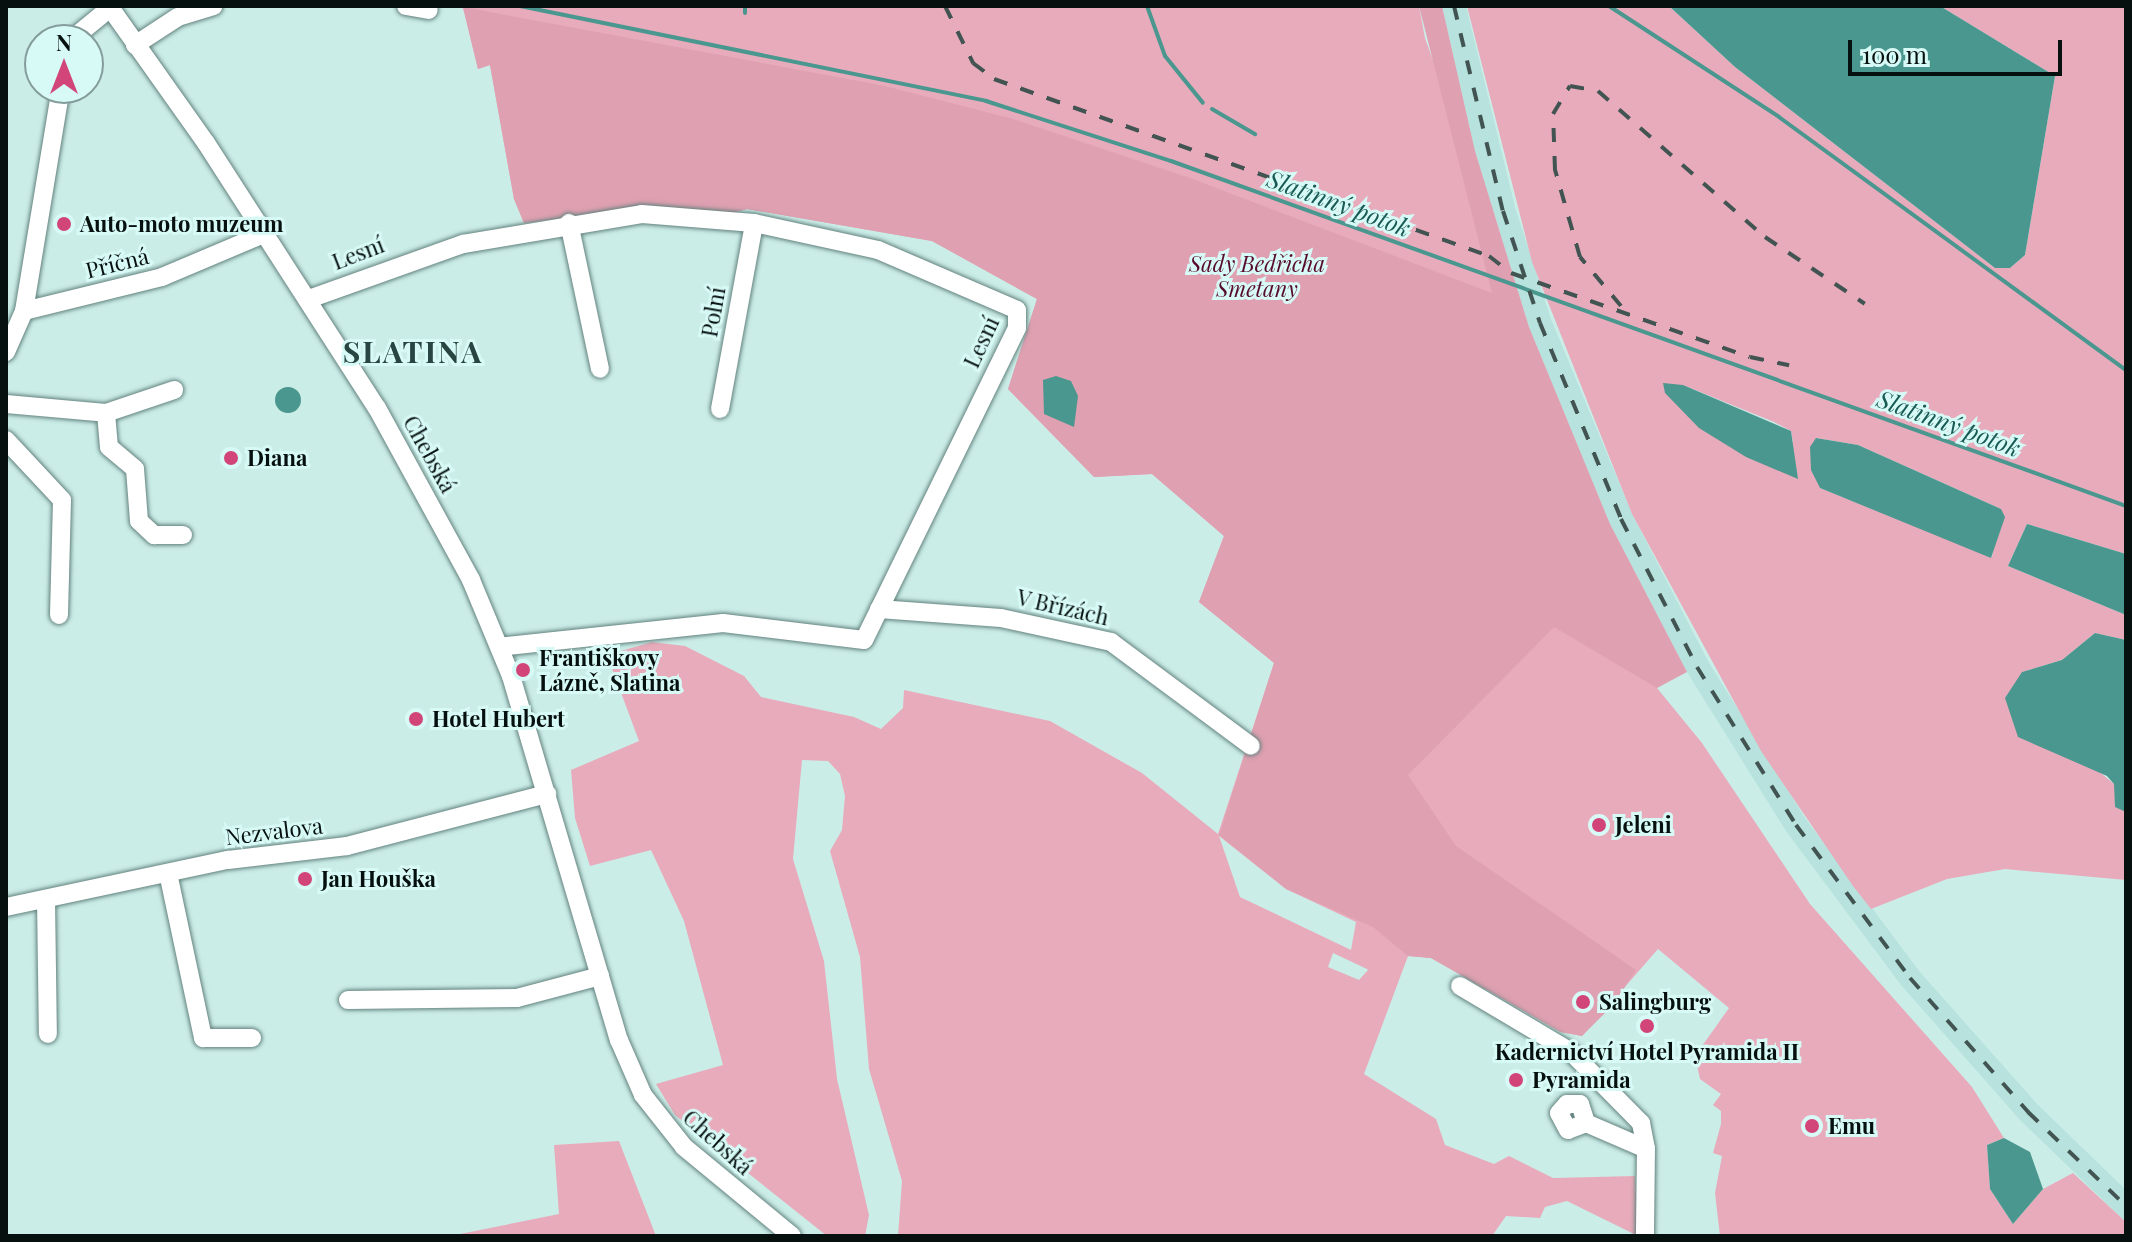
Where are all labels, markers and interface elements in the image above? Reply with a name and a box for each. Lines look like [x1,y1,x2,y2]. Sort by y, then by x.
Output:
north arrow [24,24,104,104]
scale bar [1852,24,2066,74]
text: N [56,27,72,57]
text: 100 m [1862,38,1927,70]
water label: Slatinný potok [1263,164,1415,242]
place label: Auto-moto muzeum [80,211,283,237]
marker: Auto-moto muzeum [55,215,73,233]
street label: Lesní [328,231,388,275]
street label: Příčná [83,242,151,284]
park label: Sady Bedřicha Smetany [1189,250,1325,302]
street label: Polní [696,285,730,339]
street label: Lesní [958,312,1004,372]
district label: SLATINA [343,333,483,369]
water label: Slatinný potok [1873,384,2025,462]
street label: Chebská [398,411,462,497]
place label: Diana [247,445,307,471]
marker: Diana [222,449,240,467]
street label: V Břízách [1014,584,1112,630]
place label: Františkovy Lázně, Slatina [539,644,680,696]
marker: Františkovy Lázně, Slatina [514,661,532,679]
place label: Hotel Hubert [432,706,565,732]
marker: Hotel Hubert [407,710,425,728]
street label: Nezvalova [224,812,324,850]
place label: Jeleni [1615,812,1672,838]
marker: Jeleni [1590,816,1608,834]
place label: Jan Houška [321,866,436,892]
marker: Jan Houška [296,870,314,888]
place label: Salingburg [1599,989,1711,1015]
marker: Salingburg [1574,993,1592,1011]
marker: Kadernictví Hotel Pyramida II [1638,1017,1656,1035]
place label: Kadernictví Hotel Pyramida II [1495,1039,1799,1065]
place label: Pyramida [1532,1067,1631,1093]
marker: Pyramida [1507,1071,1525,1089]
street label: Chebská [678,1104,758,1180]
place label: Emu [1828,1113,1875,1139]
marker: Emu [1803,1117,1821,1135]

